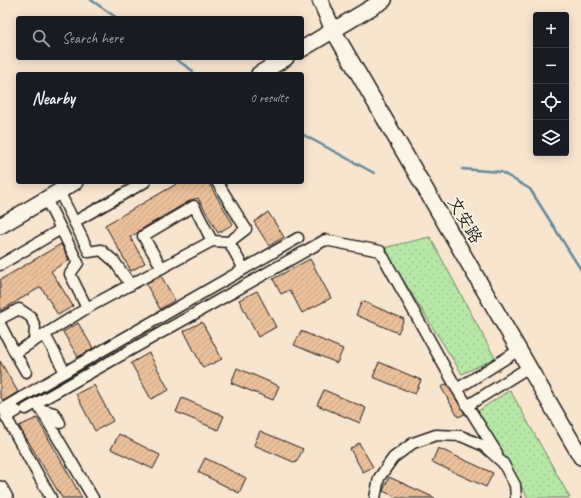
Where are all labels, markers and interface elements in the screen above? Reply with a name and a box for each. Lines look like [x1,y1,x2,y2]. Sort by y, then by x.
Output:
map controls [533,12,569,156]
button: + [533,12,569,48]
search box [16,16,304,60]
icon: search [30,27,52,49]
text: Search here [62,29,123,48]
button: − [533,48,569,84]
button: locate [533,84,569,120]
text: Nearby [32,88,75,109]
text: 0 results [250,90,288,106]
button: layers [533,120,569,156]
street label: 文安路 [443,193,487,247]

